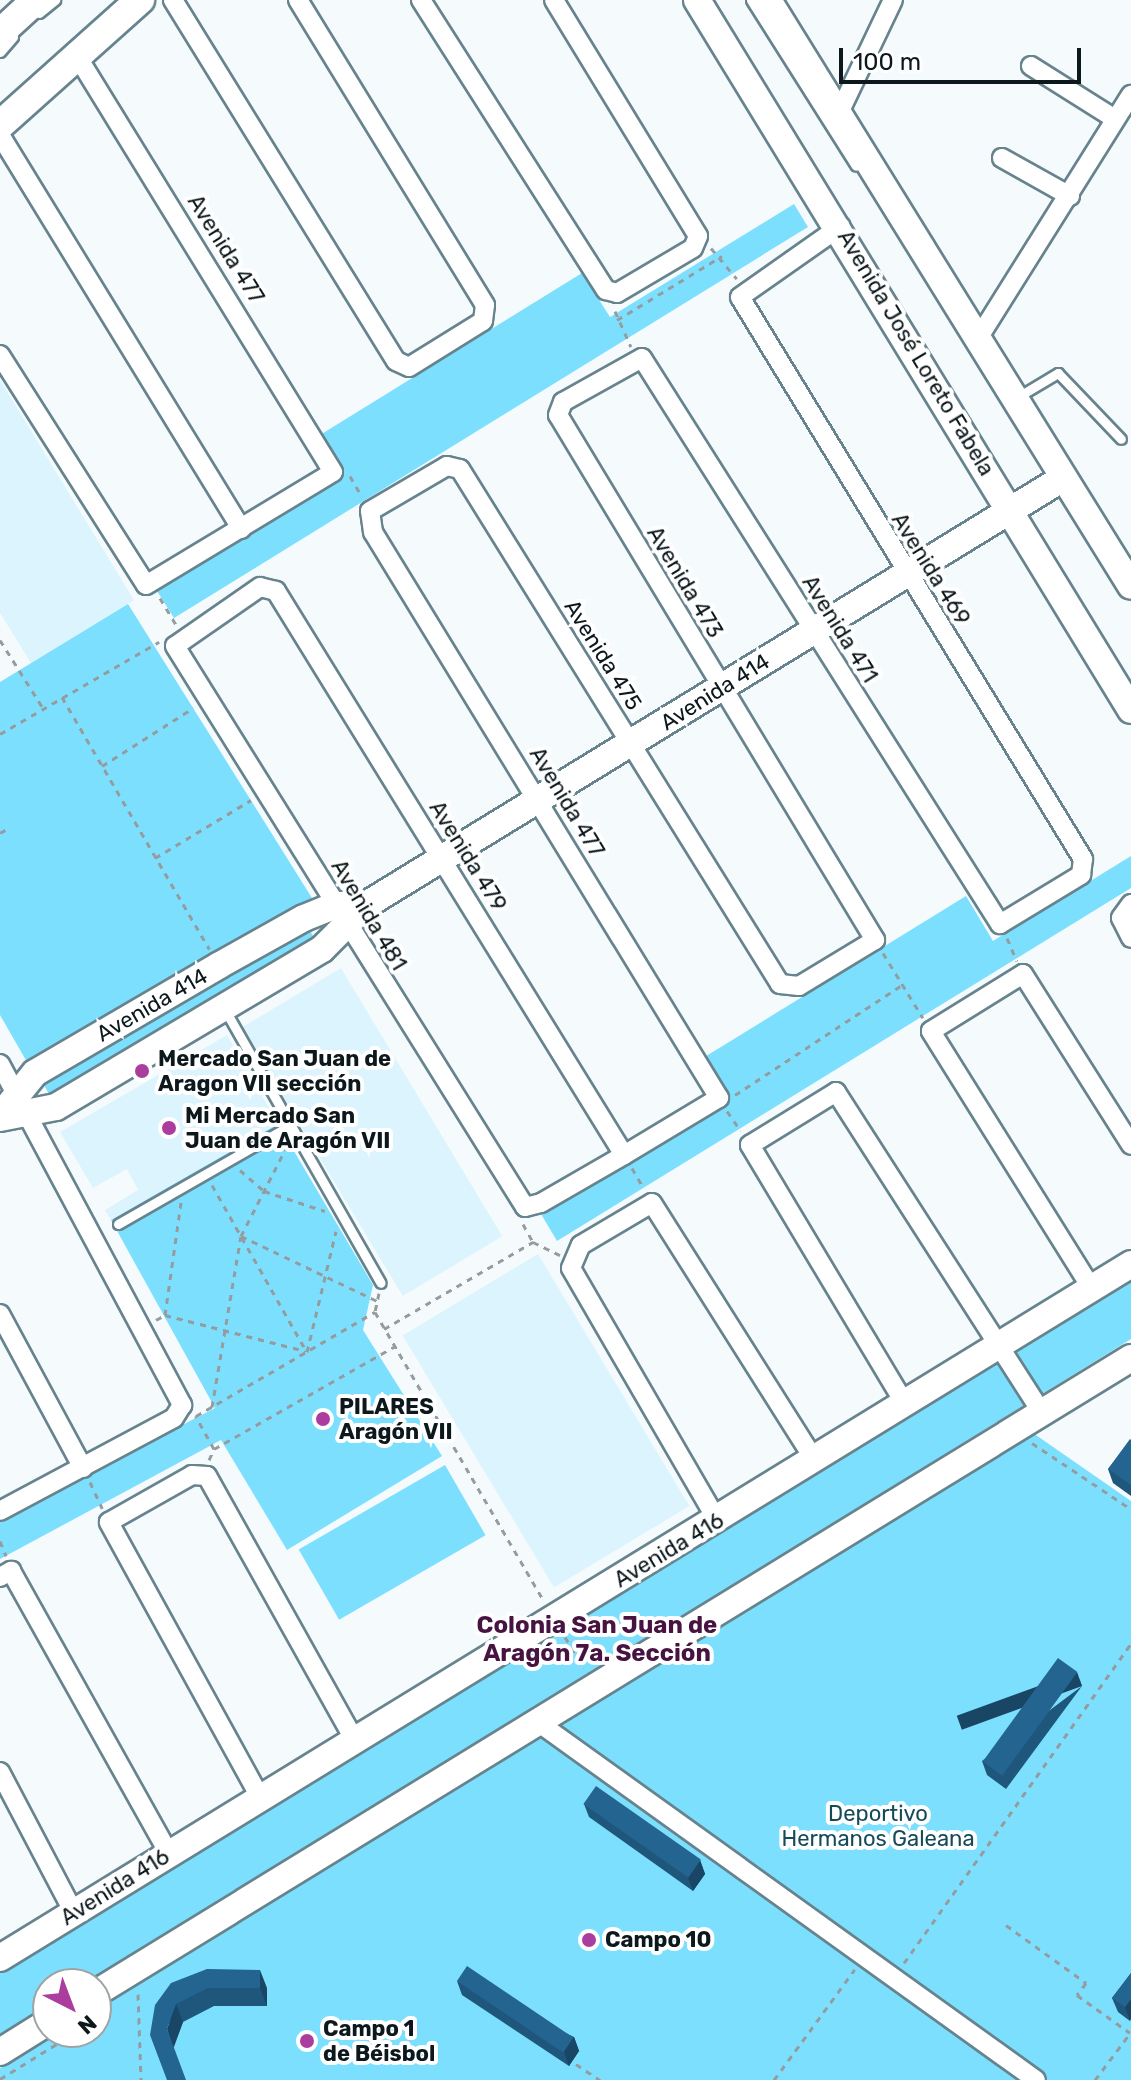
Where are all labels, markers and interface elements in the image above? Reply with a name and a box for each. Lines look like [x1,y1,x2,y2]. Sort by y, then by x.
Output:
scale bar [843,32,1085,82]
text: 100 m [853,48,921,76]
street label: Avenida 477 [182,190,270,308]
street label: Avenida José Loreto Fabela [832,225,1000,481]
street label: Avenida 469 [886,508,976,630]
street label: Avenida 473 [641,522,729,642]
street label: Avenida 471 [797,571,883,687]
street label: Avenida 475 [559,595,647,715]
street label: Avenida 414 [656,648,774,736]
street label: Avenida 477 [524,742,610,862]
street label: Avenida 479 [424,796,512,916]
street label: Avenida 481 [326,855,412,975]
street label: Avenida 414 [92,963,212,1047]
place label: Mercado San Juan de Aragon VII sección [158,1045,391,1096]
marker: Mercado San Juan de Aragon VII sección [133,1062,151,1080]
place label: Mi Mercado San Juan de Aragón VII [185,1102,392,1154]
marker: Mi Mercado San Juan de Aragón VII [160,1119,178,1137]
place label: PILARES Aragón VII [339,1393,453,1444]
marker: PILARES Aragón VII [314,1410,332,1428]
street label: Avenida 416 [609,1507,729,1593]
district label: Colonia San Juan de Aragón 7a. Sección [477,1612,717,1668]
park label: Deportivo Hermanos Galeana [781,1800,975,1852]
street label: Avenida 416 [56,1843,174,1931]
place label: Campo 10 [605,1927,711,1953]
marker: Campo 10 [580,1931,598,1949]
north arrow [32,1968,112,2048]
text: N [72,2009,102,2040]
place label: Campo 1 de Béisbol [323,2015,435,2066]
marker: Campo 1 de Béisbol [298,2032,316,2050]

